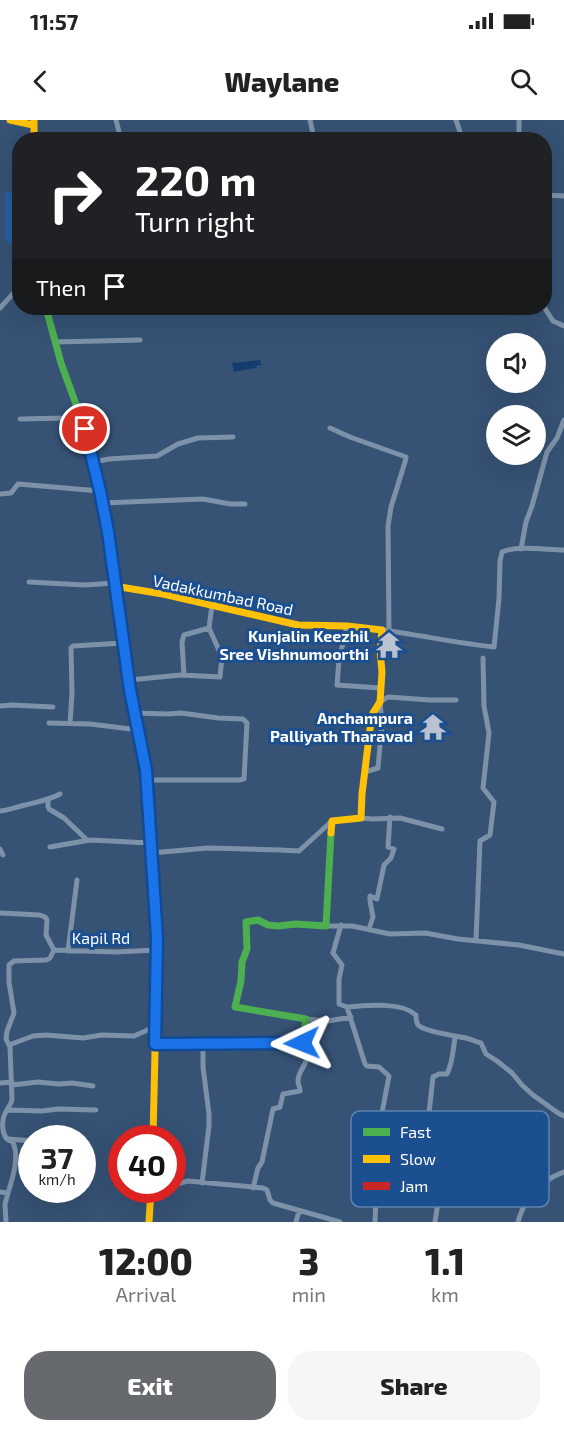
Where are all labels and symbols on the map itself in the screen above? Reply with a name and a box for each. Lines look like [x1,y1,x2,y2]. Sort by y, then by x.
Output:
pin [59,403,110,454]
street label: Vadakkumbad Road [151,570,295,619]
place label: Kunjalin Keezhil Sree Vishnumoorthi [220,626,370,663]
temple icon: Kunjalin Keezhil Sree Vishnumoorthi [374,630,404,660]
place label: Anchampura Palliyath Tharavad [270,708,413,746]
temple icon: Anchampura Palliyath Tharavad [418,712,448,742]
street label: Kapil Rd [72,928,130,947]
position arrow [270,1011,334,1075]
legend [351,1111,549,1207]
text: Fast [400,1122,431,1141]
speed limit sign: 40 [108,1125,186,1203]
text: Slow [400,1149,436,1168]
text: Jam [400,1176,428,1195]

